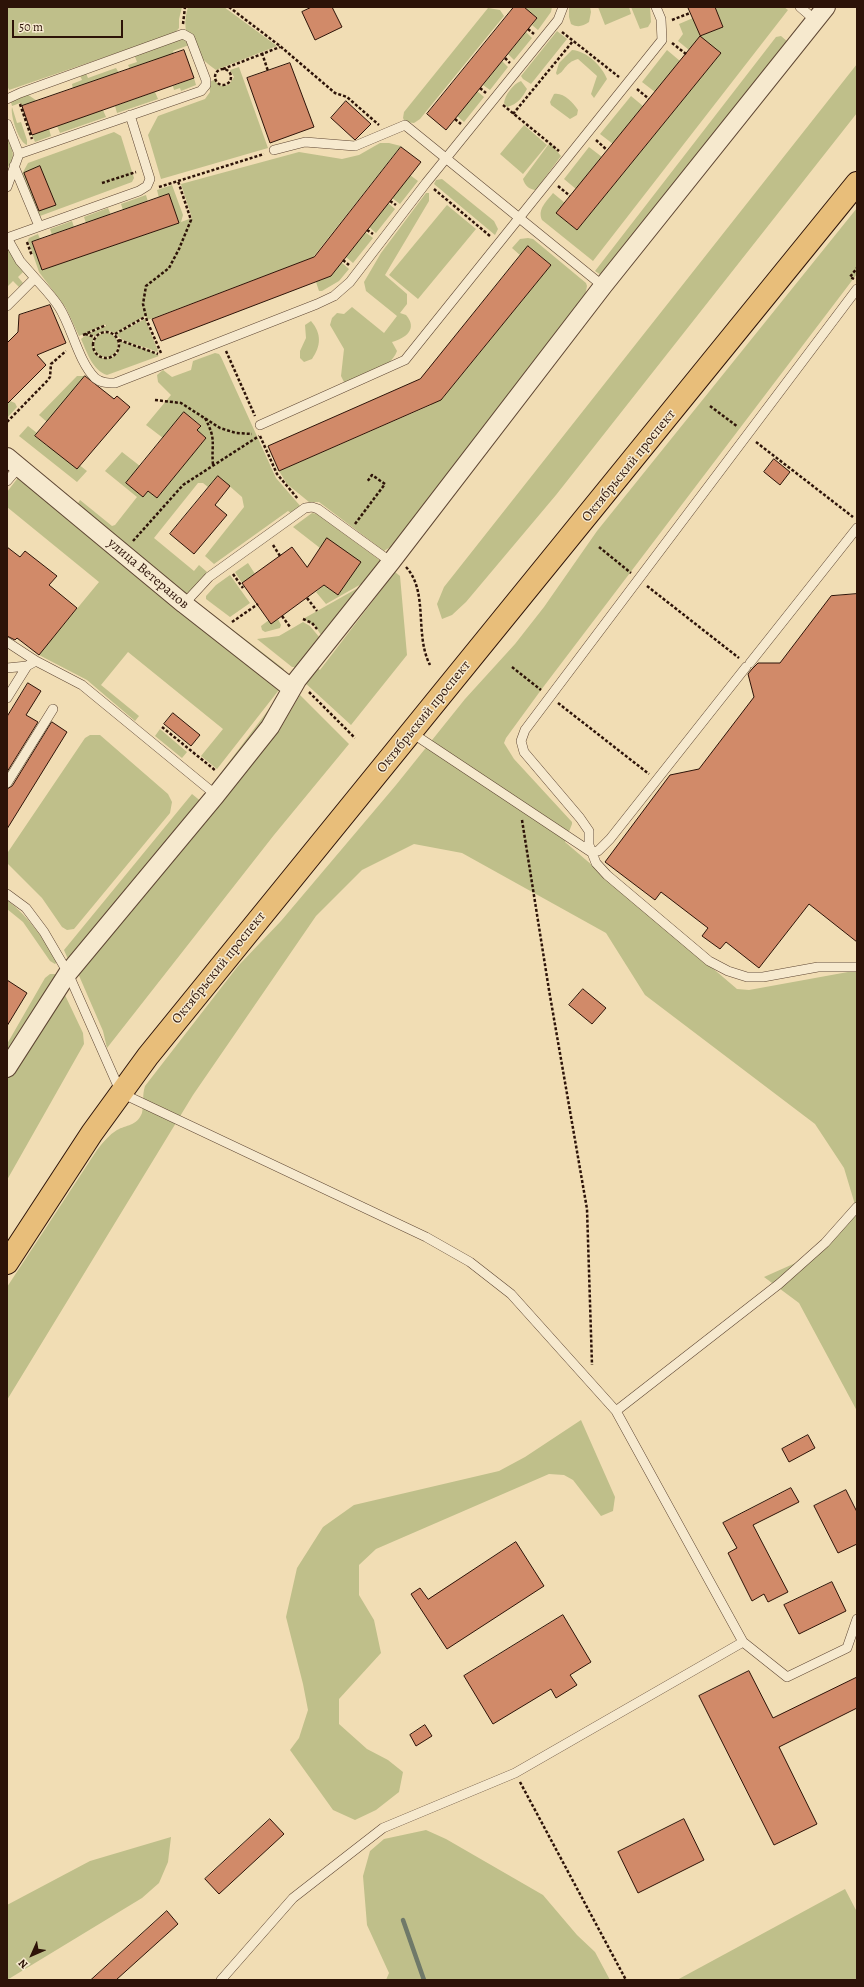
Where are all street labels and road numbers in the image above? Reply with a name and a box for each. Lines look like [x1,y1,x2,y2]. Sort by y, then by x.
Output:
street label: Октябрьский проспект [579,406,679,526]
street label: улица Ветеранов [104,535,192,613]
street label: Октябрьский проспект [374,657,474,777]
street label: Октябрьский проспект [169,908,269,1028]

